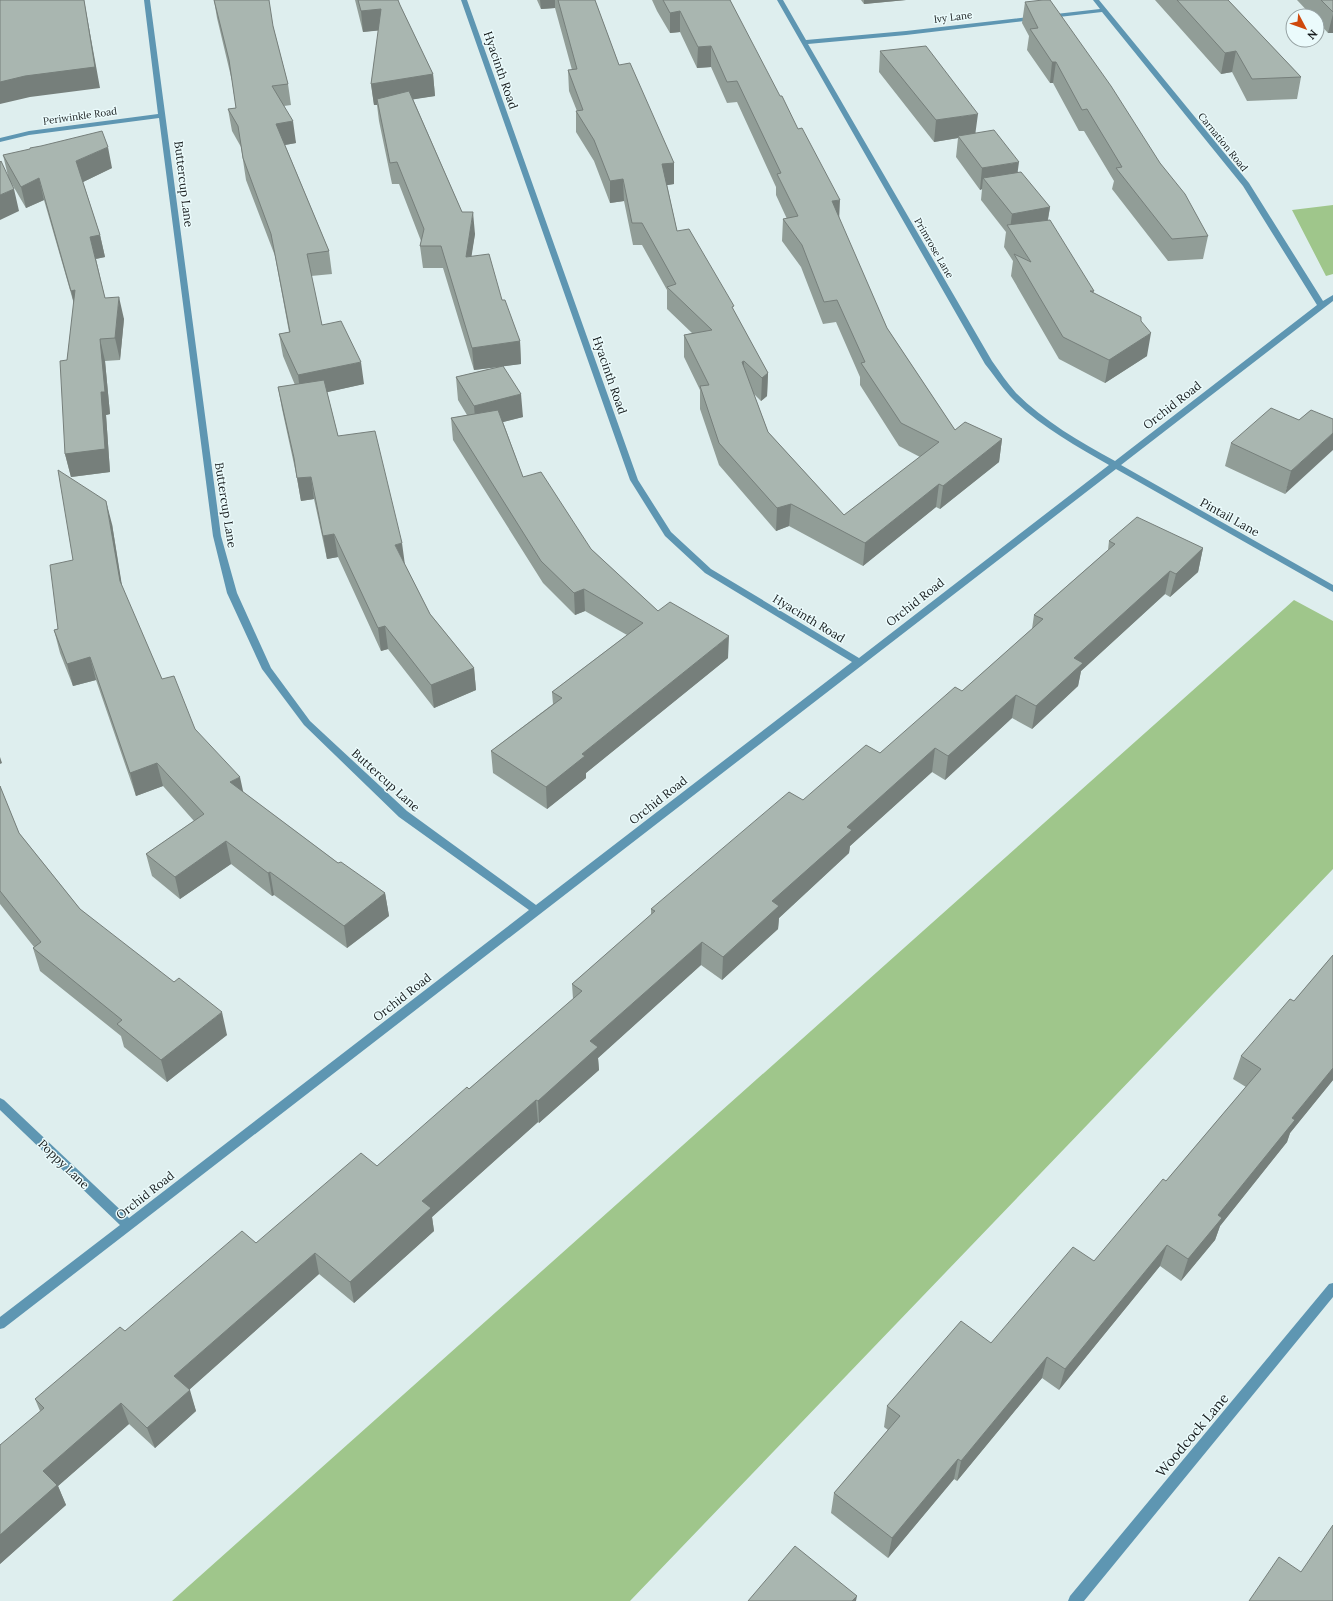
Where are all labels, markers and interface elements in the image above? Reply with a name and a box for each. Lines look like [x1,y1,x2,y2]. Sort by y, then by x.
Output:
street label: Ivy Lane [933,8,974,26]
north arrow [1285,8,1325,48]
text: N [1304,27,1321,43]
street label: Hyacinth Road [481,29,521,111]
street label: Periwinkle Road [42,104,118,128]
street label: Carnation Road [1195,110,1251,174]
street label: Buttercup Lane [171,140,197,228]
street label: Primrose Lane [911,215,957,281]
street label: Hyacinth Road [590,334,630,416]
street label: Orchid Road [1140,378,1204,432]
street label: Buttercup Lane [212,461,240,549]
street label: Pintail Lane [1198,495,1263,540]
street label: Orchid Road [883,575,947,629]
street label: Hyacinth Road [770,591,848,645]
street label: Buttercup Lane [349,745,424,815]
street label: Orchid Road [626,773,690,827]
street label: Orchid Road [370,970,434,1024]
street label: Poppy Lane [35,1136,93,1192]
street label: Orchid Road [113,1168,177,1222]
street label: Woodcock Lane [1152,1389,1233,1481]

